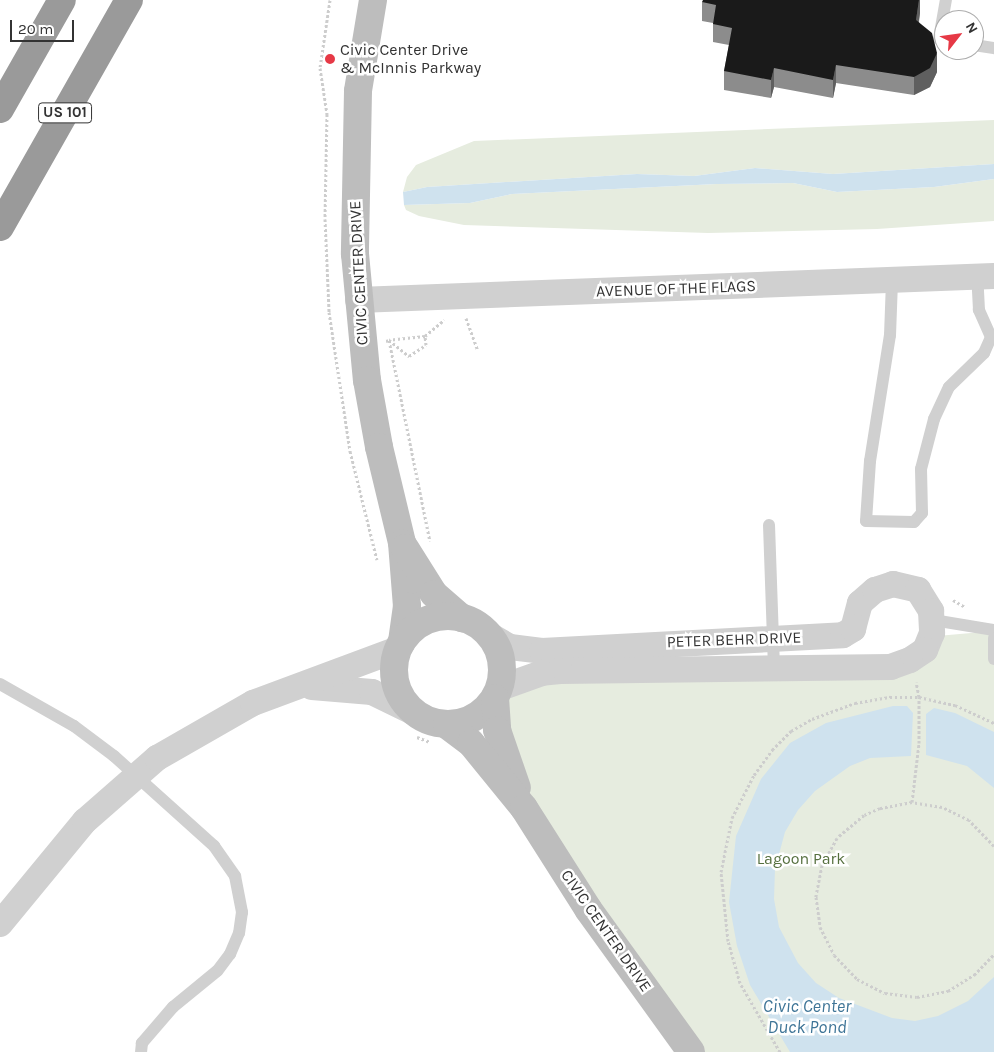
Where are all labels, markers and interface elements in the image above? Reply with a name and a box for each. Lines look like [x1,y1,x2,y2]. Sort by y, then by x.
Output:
scale bar [12,10,76,42]
north arrow [934,10,984,60]
text: N [962,19,981,36]
text: 20 m [18,20,53,38]
place label: Civic Center Drive & McInnis Parkway [340,40,481,78]
marker: Civic Center Drive & McInnis Parkway [324,53,336,65]
road number: US 101 [38,100,92,126]
street label: CIVIC CENTER DRIVE [346,200,372,346]
street label: AVENUE OF THE FLAGS [596,277,756,301]
street label: PETER BEHR DRIVE [666,628,802,652]
park label: Lagoon Park [757,849,845,869]
street label: CIVIC CENTER DRIVE [557,866,655,996]
water label: Civic Center Duck Pond [763,996,851,1038]

